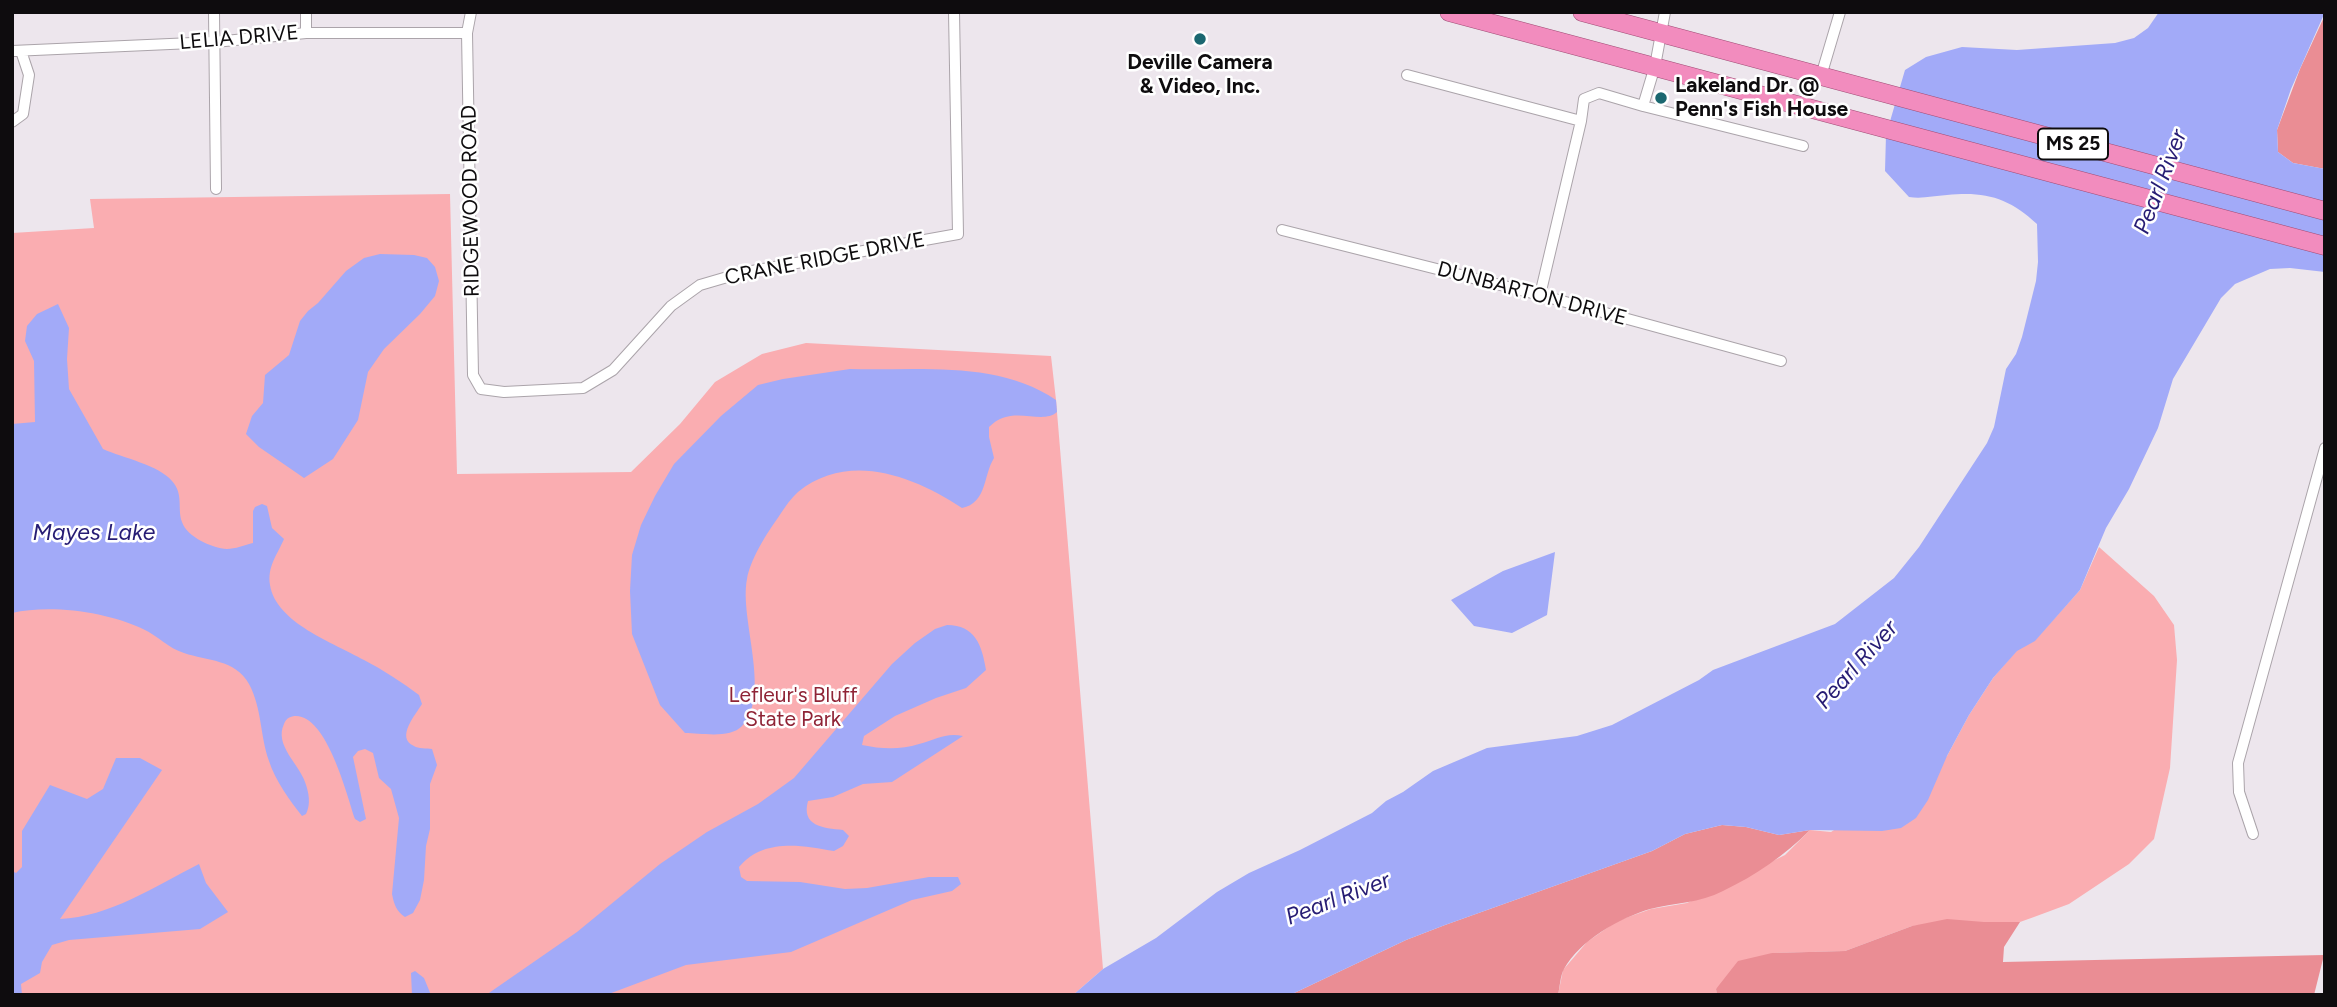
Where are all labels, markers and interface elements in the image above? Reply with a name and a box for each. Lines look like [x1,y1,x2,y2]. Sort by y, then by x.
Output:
street label: LELIA DRIVE [178,20,300,56]
marker: Deville Camera & Video, Inc. [1192,31,1208,47]
place label: Deville Camera & Video, Inc. [1127,50,1273,100]
place label: Lakeland Dr. @ Penn's Fish House [1675,73,1848,123]
marker: Lakeland Dr. @ Penn's Fish House [1653,90,1669,106]
street label: RIDGEWOOD ROAD [457,105,485,297]
water label: Pearl River [2128,126,2194,238]
road number: MS 25 [2038,128,2108,160]
street label: CRANE RIDGE DRIVE [723,227,927,291]
street label: DUNBARTON DRIVE [1434,257,1630,331]
water label: Mayes Lake [33,519,155,547]
water label: Pearl River [1810,615,1904,715]
park label: Lefleur's Bluff State Park [729,683,857,733]
water label: Pearl River [1282,866,1394,932]

